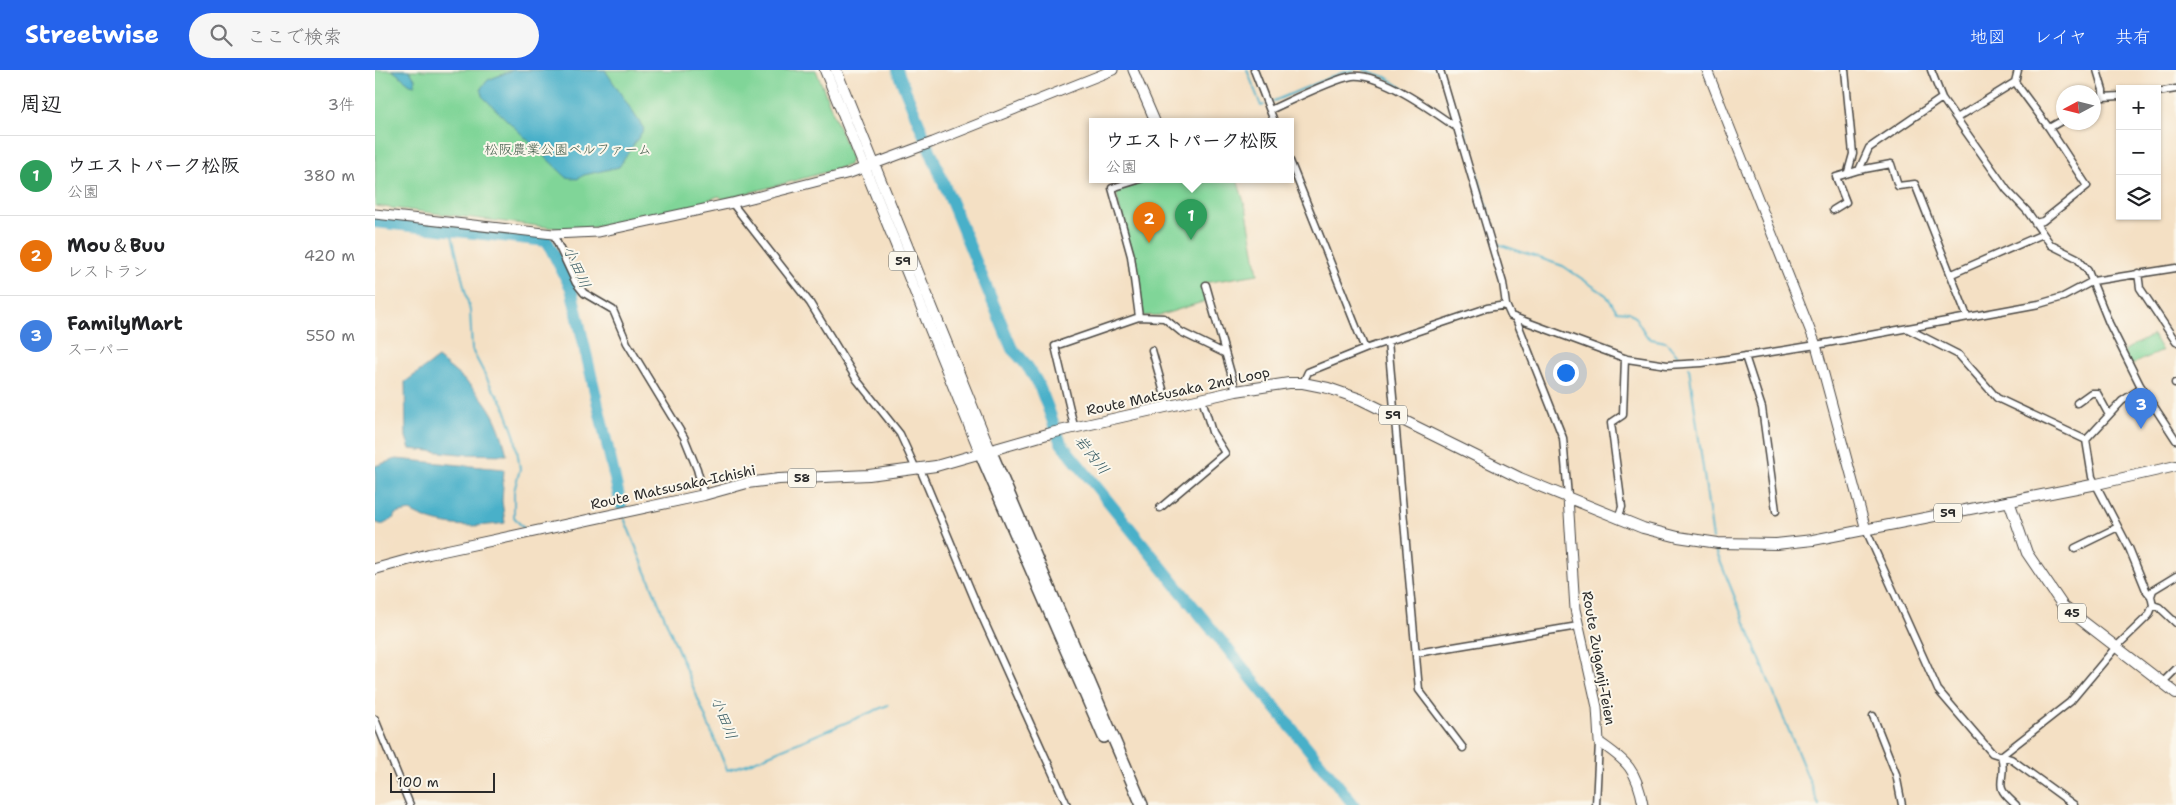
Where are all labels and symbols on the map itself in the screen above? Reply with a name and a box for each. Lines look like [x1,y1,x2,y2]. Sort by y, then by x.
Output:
north arrow [2056,85,2101,130]
park label: 松阪農業公園ベルファーム [484,140,652,158]
pin: 1 [1175,199,1207,240]
pin: 2 [1133,202,1165,243]
water label: 小田川 [559,242,595,292]
road number: 59 [889,252,917,270]
your location [1553,360,1579,386]
street label: Route Matsusaka 2nd Loop [1085,363,1271,419]
pin: 3 [2125,388,2157,429]
road number: 59 [1379,406,1407,424]
water label: 岩内川 [1070,431,1114,479]
street label: Route Matsusaka-Ichishi [589,461,757,513]
road number: 58 [788,468,816,488]
road number: 59 [1934,503,1962,522]
street label: Route Zuiganji-Teien [1578,590,1620,727]
road number: 45 [2058,604,2086,622]
water label: 小田川 [706,693,742,743]
scale bar [390,770,495,793]

